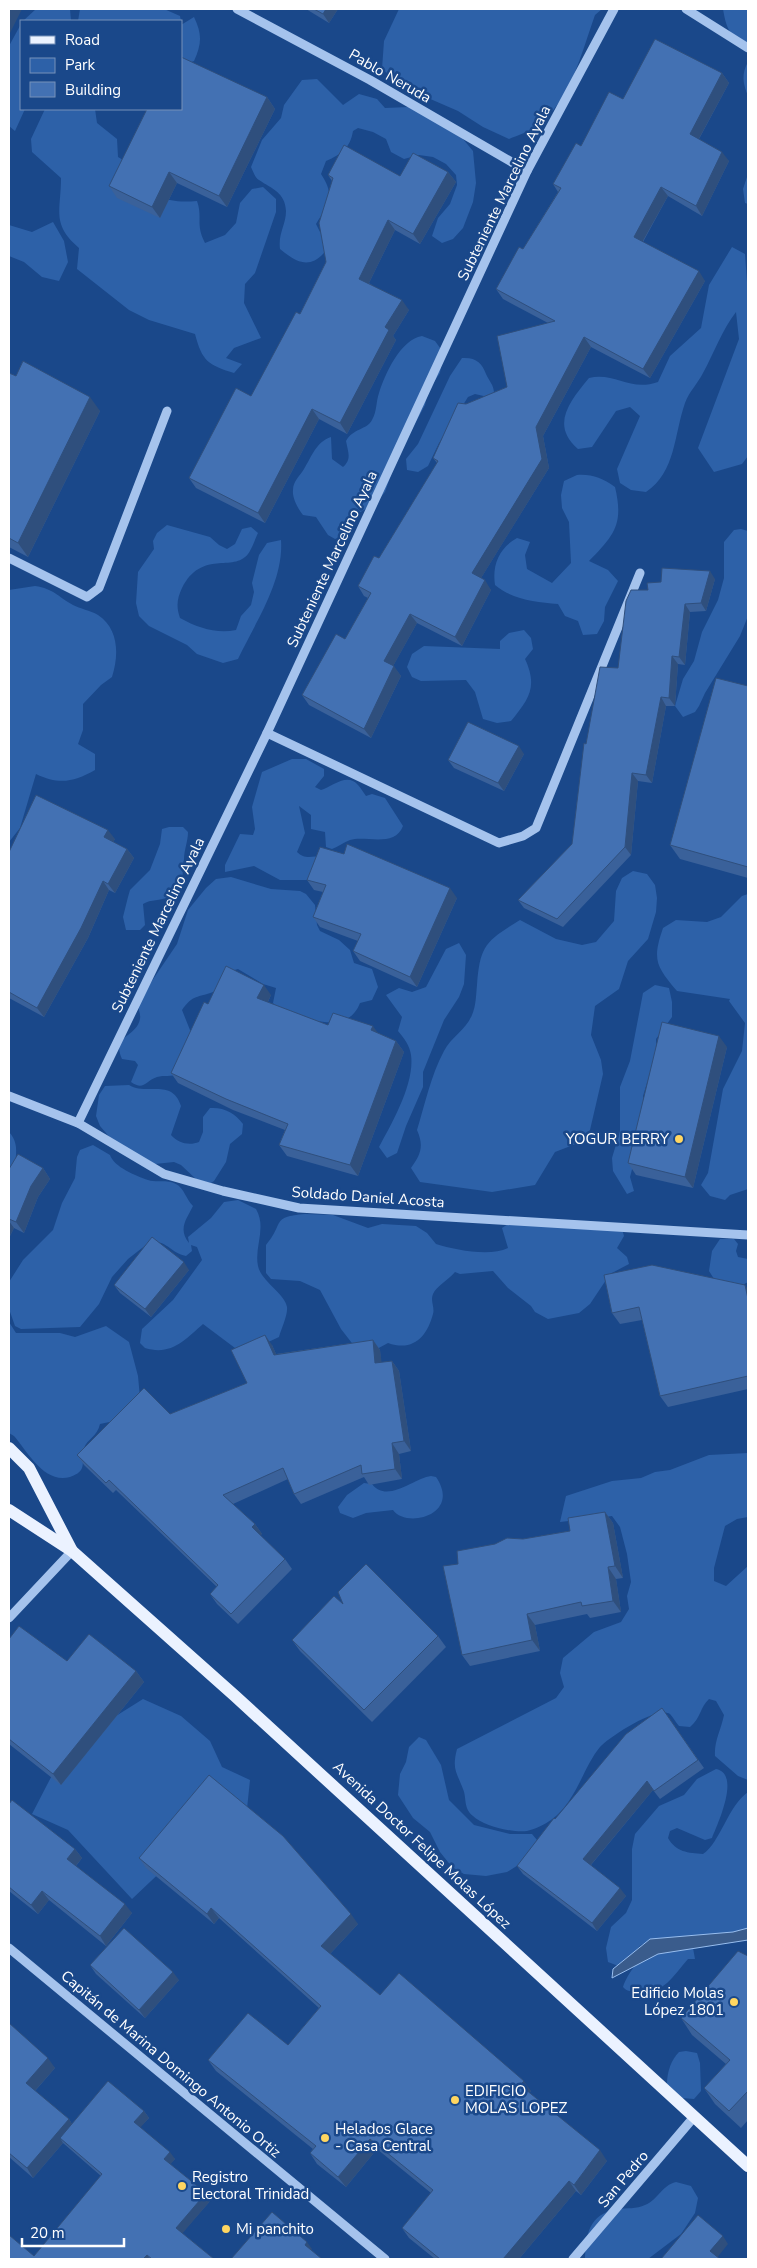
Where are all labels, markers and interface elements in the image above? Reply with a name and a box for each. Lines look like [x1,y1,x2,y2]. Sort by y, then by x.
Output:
legend [20,20,182,110]
text: Road [65,30,100,50]
street label: Pablo Neruda [345,44,435,108]
text: Park [65,55,95,75]
text: Building [65,80,121,100]
street label: Subteniente Marcelino Ayala [453,102,555,284]
street label: Subteniente Marcelino Ayala [282,467,382,651]
street label: Subteniente Marcelino Ayala [107,834,209,1016]
place label: YOGUR BERRY [565,1129,670,1149]
marker: YOGUR BERRY [673,1133,685,1145]
street label: Soldado Daniel Acosta [291,1182,445,1212]
street label: Avenida Doctor Felipe Molas López [329,1757,515,1933]
street label: Capitán de Marina Domingo Antonio Ortiz [57,1966,285,2162]
place label: Edificio Molas López 1801 [631,1983,724,2020]
marker: Edificio Molas López 1801 [728,1996,740,2008]
place label: EDIFICIO MOLAS LOPEZ [465,2081,567,2118]
marker: EDIFICIO MOLAS LOPEZ [449,2094,461,2106]
place label: Helados Glace - Casa Central [335,2119,433,2156]
marker: Helados Glace - Casa Central [319,2132,331,2144]
street label: San Pedro [593,2146,653,2212]
place label: Registro Electoral Trinidad [192,2167,309,2204]
marker: Registro Electoral Trinidad [176,2180,188,2192]
scale bar [22,2216,125,2248]
place label: Mi panchito [236,2219,314,2239]
text: 20 m [30,2223,65,2243]
marker: Mi panchito [220,2223,232,2235]

